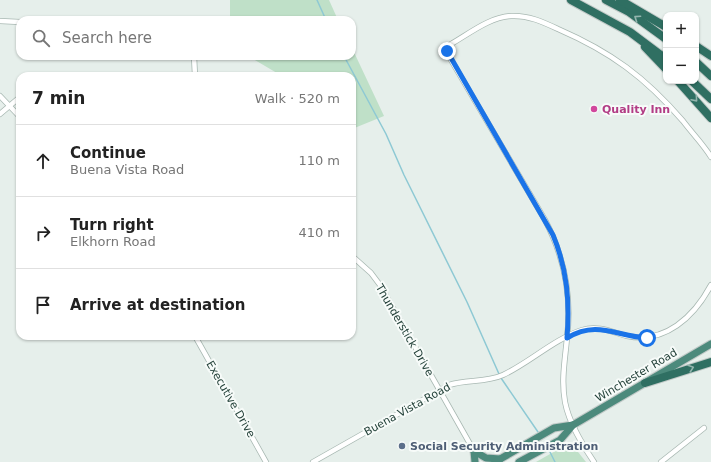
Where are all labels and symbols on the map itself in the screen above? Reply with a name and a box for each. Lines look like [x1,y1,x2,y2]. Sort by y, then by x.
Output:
one-way arrow [634,15,641,23]
route end [438,42,456,60]
one-way arrow [690,95,697,102]
place label: Quality Inn [602,103,670,116]
marker: Quality Inn [589,104,599,114]
street label: Thunderstick Drive [372,281,436,379]
route start [638,329,656,347]
street label: Winchester Road [593,346,679,405]
street label: Executive Drive [203,359,258,440]
one-way arrow [688,364,695,373]
street label: Buena Vista Road [362,380,453,439]
place label: Social Security Administration [410,440,598,453]
marker: Social Security Administration [397,441,407,451]

